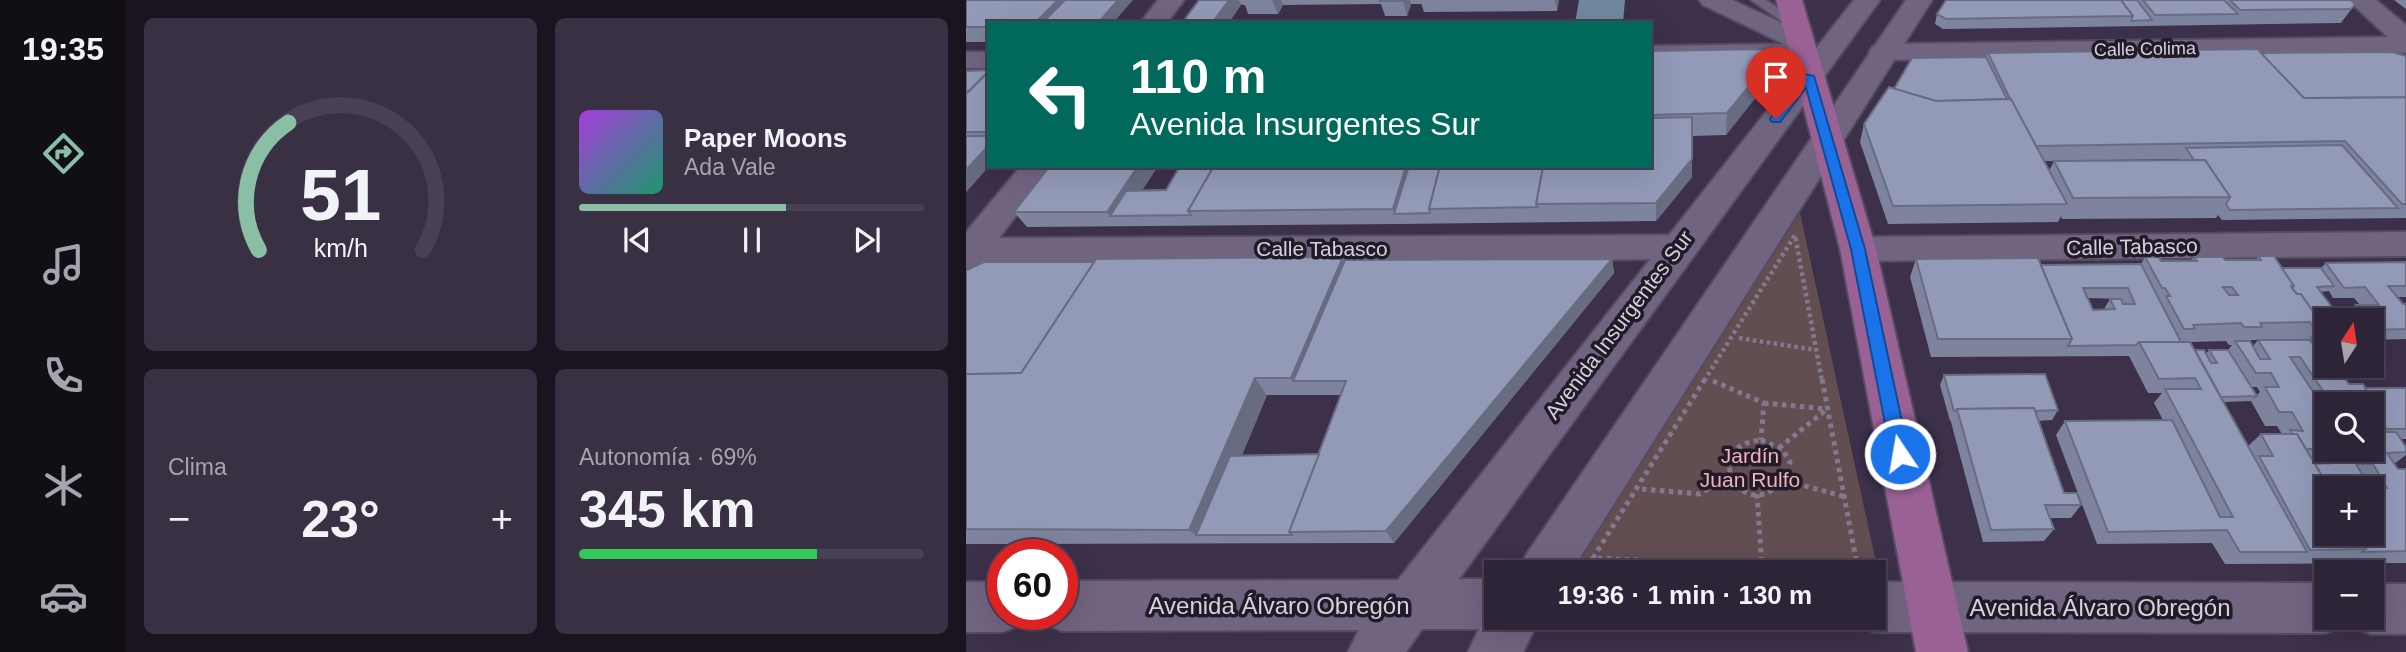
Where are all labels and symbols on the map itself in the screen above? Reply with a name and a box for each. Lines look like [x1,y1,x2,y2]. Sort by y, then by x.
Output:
street label: Calle Colima [2094,38,2197,60]
pin [1746,47,1806,119]
street label: Avenida Insurgentes Sur [1540,226,1697,423]
street label: Calle Tabasco [2066,234,2198,259]
street label: Calle Tabasco [1256,237,1388,260]
north arrow [2314,308,2384,378]
position arrow [1863,417,1937,491]
park label: Jardín Juan Rulfo [1700,444,1800,491]
speed limit sign: 60 [987,539,1078,630]
street label: Avenida Álvaro Obregón [1148,592,1410,619]
street label: Avenida Álvaro Obregón [1969,594,2231,621]

